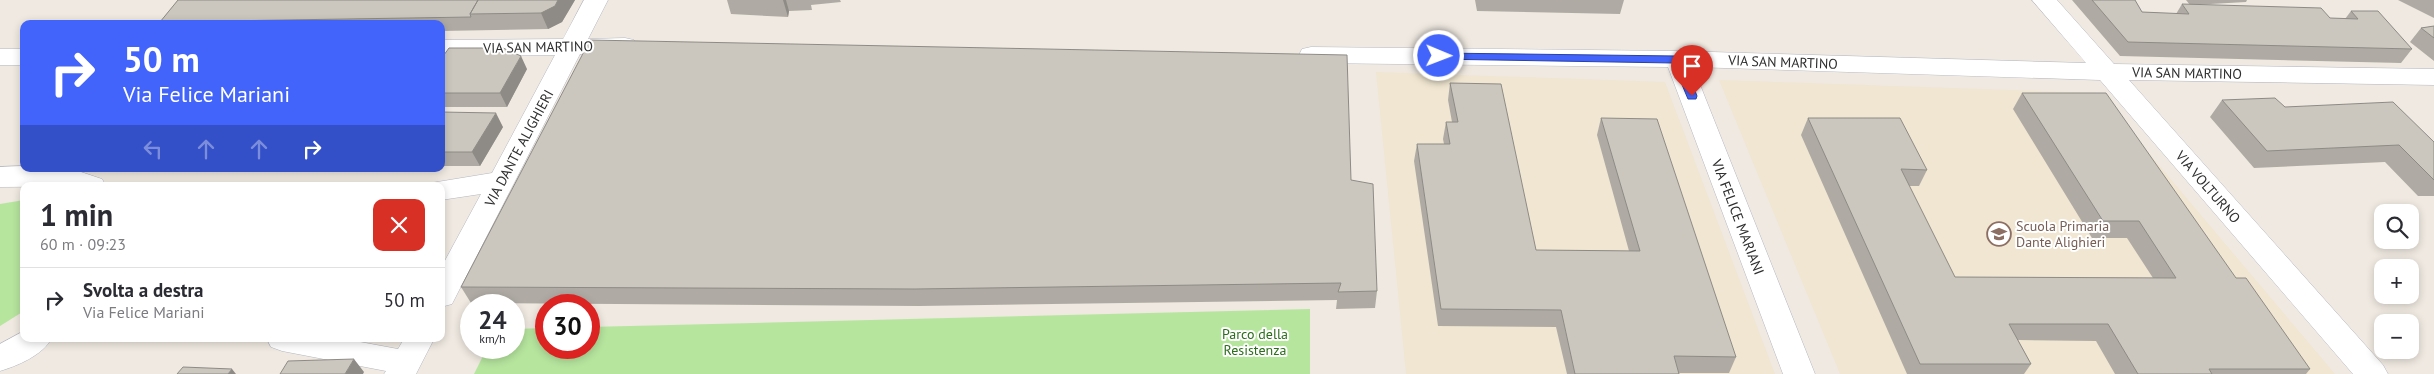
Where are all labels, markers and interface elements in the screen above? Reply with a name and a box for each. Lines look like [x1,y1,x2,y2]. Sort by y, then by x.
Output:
position arrow [1412,29,1464,81]
text: 50 m [123,36,200,82]
street label: VIA SAN MARTINO [482,37,593,57]
icon: right [40,40,105,105]
pin [1671,45,1713,96]
street label: VIA SAN MARTINO [1727,51,1838,73]
icon: arrive [1678,52,1706,80]
street label: VIA SAN MARTINO [2131,63,2242,83]
text: Via Felice Mariani [123,80,290,108]
street label: VIA DANTE ALIGHIERI [480,86,557,210]
icon: left [139,135,167,163]
icon: ahead [192,135,220,163]
icon: ahead [245,135,273,163]
icon: right [298,135,326,163]
street label: VIA VOLTURNO [2171,146,2244,227]
street label: VIA FELICE MARIANI [1707,156,1768,277]
text: 1 min [40,195,113,234]
button: close [373,199,425,251]
map controls [2374,204,2419,359]
button: search [2374,204,2419,249]
place label: Scuola Primaria Dante Alighieri [2016,217,2109,251]
school or university icon: Scuola Primaria Dante Alighieri [1986,221,2012,247]
text: 60 m · 09:23 [40,234,126,254]
button: + [2374,259,2419,304]
text: Svolta a destra [83,278,204,302]
icon: right [40,286,68,314]
text: 50 m [384,288,425,312]
speed limit sign: 30 [535,294,600,359]
text: Via Felice Mariani [83,302,205,322]
text: 24 [478,304,507,336]
button: − [2374,314,2419,359]
park label: Parco della Resistenza [1222,325,1288,359]
text: km/h [479,331,506,346]

